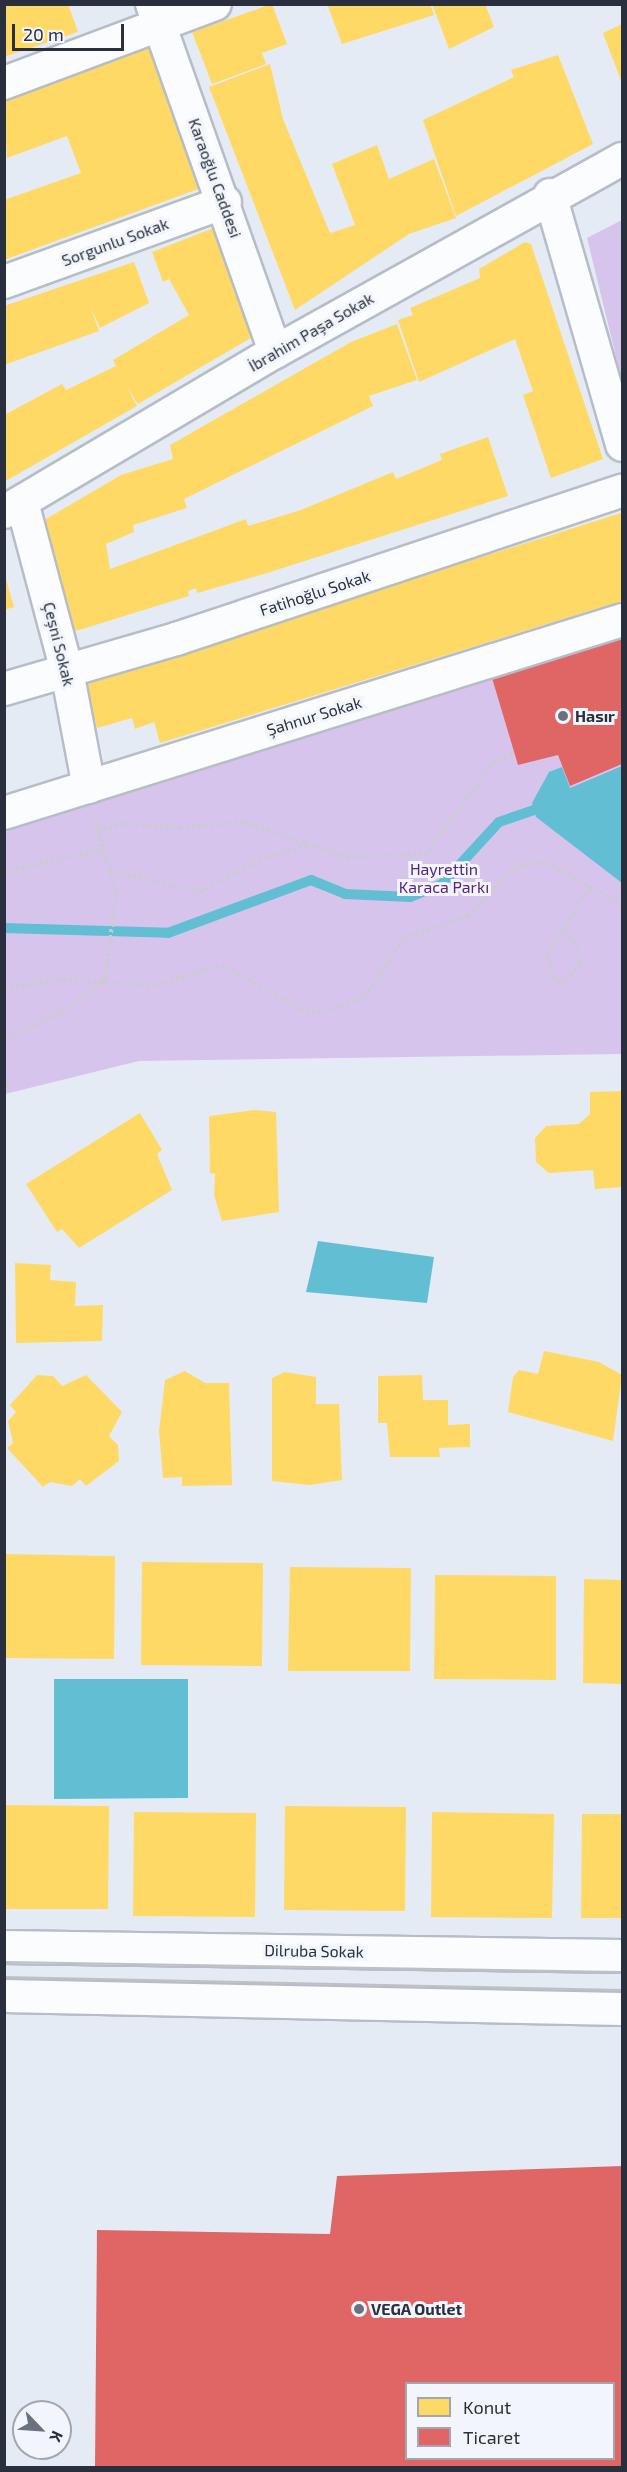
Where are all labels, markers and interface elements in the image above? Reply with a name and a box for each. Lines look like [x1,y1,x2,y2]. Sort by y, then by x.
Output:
scale bar [15,12,128,50]
text: 20 m [23,23,64,45]
street label: Karaoğlu Caddesi [184,116,246,240]
street label: Sorgunlu Sokak [59,214,171,270]
street label: İbrahim Paşa Sokak [245,288,377,376]
street label: Fatihoğlu Sokak [257,566,373,620]
street label: Çeşni Sokak [39,600,79,688]
street label: Şahnur Sokak [264,692,364,740]
place label: Hasır [575,706,615,726]
marker: Hasır [556,709,570,723]
park label: Hayrettin Karaca Parkı [399,859,489,897]
street label: Dilruba Sokak [264,1941,364,1961]
place label: VEGA Outlet [371,2299,463,2319]
marker: VEGA Outlet [352,2302,366,2316]
legend [405,2382,615,2460]
text: Konut [463,2396,511,2418]
north arrow [12,2400,72,2460]
text: Ticaret [463,2426,520,2448]
text: K [46,2428,68,2446]

